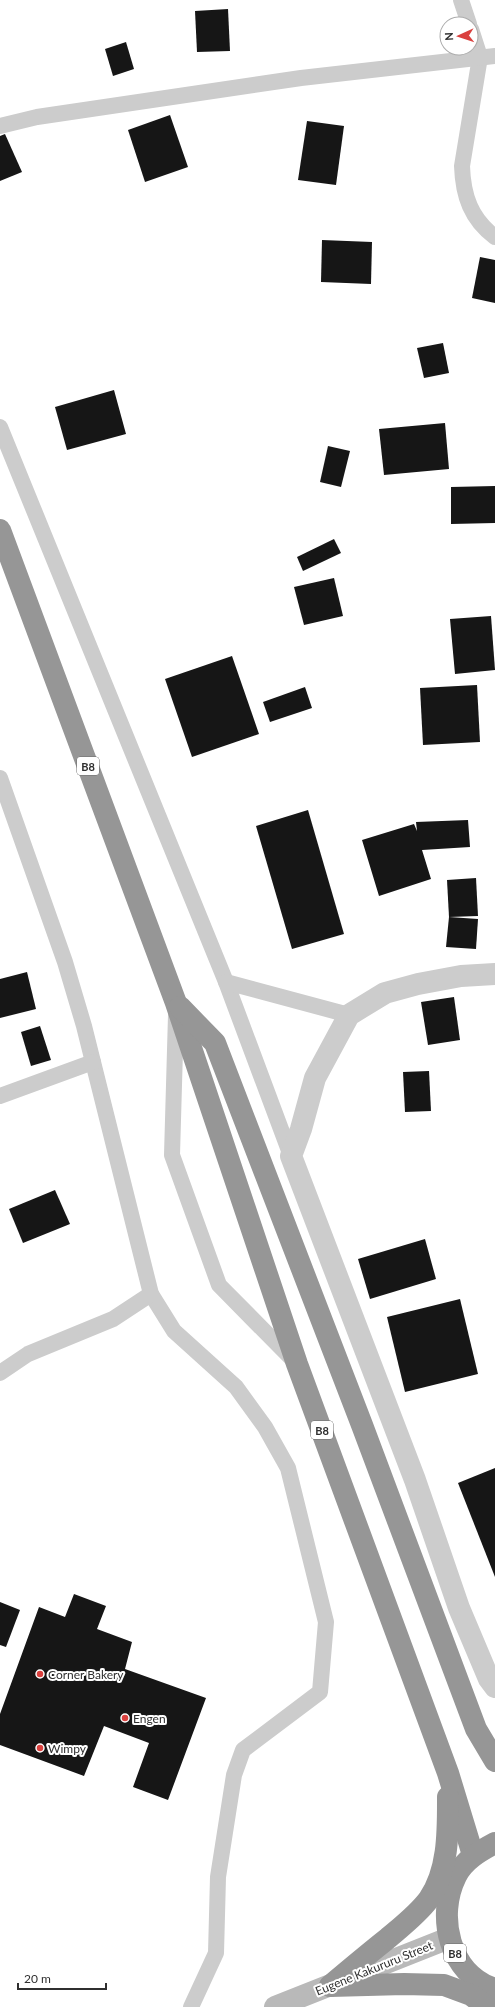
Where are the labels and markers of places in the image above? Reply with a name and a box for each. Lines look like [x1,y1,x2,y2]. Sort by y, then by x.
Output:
place label: Corner Bakery [48,1667,124,1682]
marker: Corner Bakery [35,1669,45,1679]
place label: Engen [133,1711,166,1726]
marker: Engen [120,1713,130,1723]
place label: Wimpy [48,1741,87,1756]
marker: Wimpy [35,1743,45,1753]

